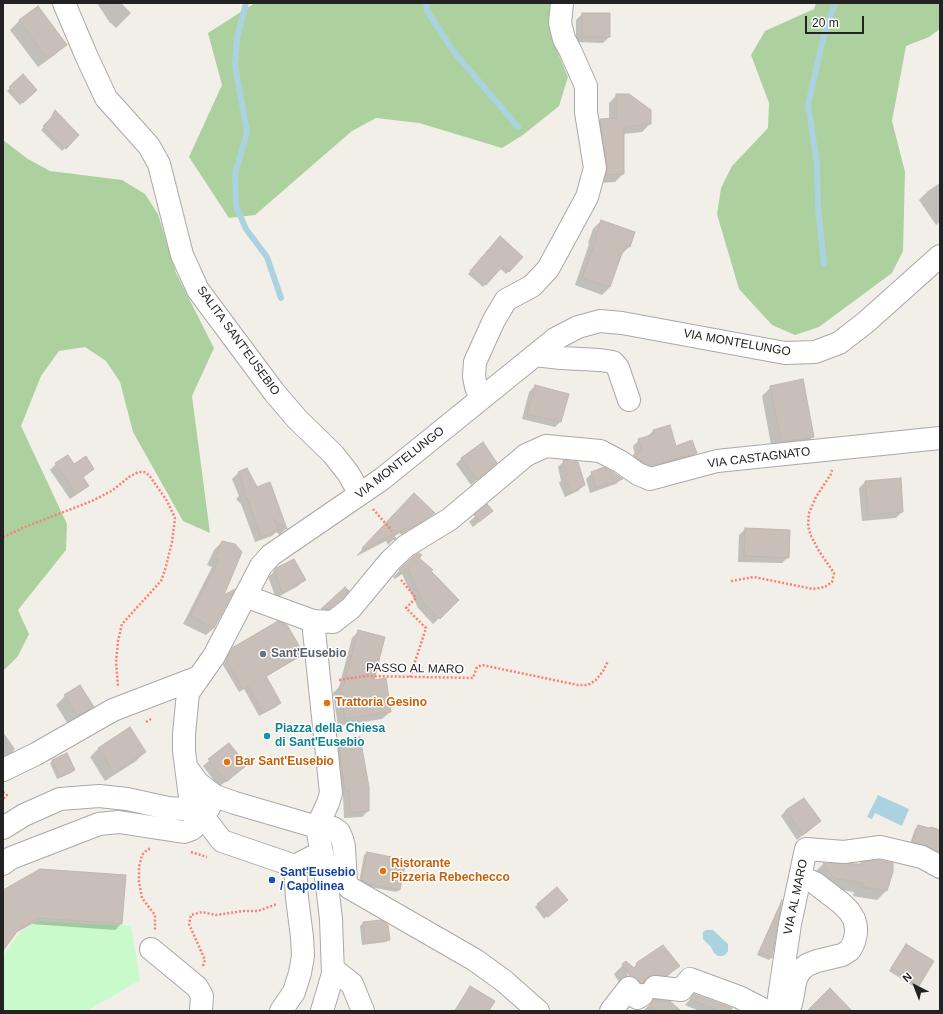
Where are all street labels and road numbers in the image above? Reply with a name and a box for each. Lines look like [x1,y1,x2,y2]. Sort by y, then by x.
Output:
street label: SALITA SANT'EUSEBIO [194,284,282,398]
street label: VIA MONTELUNGO [682,326,792,360]
street label: VIA MONTELUNGO [353,424,447,502]
street label: VIA CASTAGNATO [707,445,811,471]
street label: PASSO AL MARO [366,661,464,677]
street label: VIA AL MARO [781,858,811,936]

